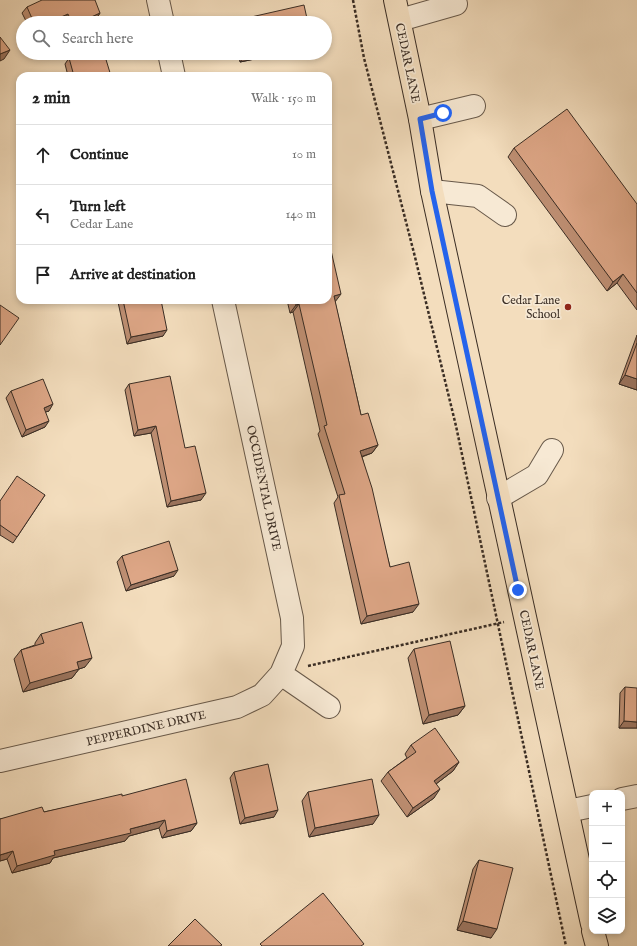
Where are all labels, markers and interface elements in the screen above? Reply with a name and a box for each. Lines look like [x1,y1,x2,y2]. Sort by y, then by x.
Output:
search box [16,16,332,60]
street label: CEDAR LANE [392,22,423,104]
icon: search [30,27,52,49]
text: Search here [62,29,133,48]
text: 2 min [32,88,70,109]
text: Walk · 150 m [251,90,316,107]
route start [434,104,452,122]
icon: ahead [32,144,54,166]
text: Continue [70,145,128,164]
text: 10 m [292,146,316,163]
text: Turn left [70,197,126,216]
icon: left [32,204,54,226]
text: 140 m [286,206,316,223]
text: Cedar Lane [70,216,133,233]
icon: arrive [32,264,54,286]
text: Arrive at destination [70,265,196,284]
place label: Cedar Lane School [502,293,561,322]
marker: Cedar Lane School [563,302,573,312]
street label: OCCIDENTAL DRIVE [243,424,284,552]
route end [509,581,527,599]
street label: CEDAR LANE [516,609,547,691]
street label: PEPPERDINE DRIVE [85,707,207,750]
map controls [589,790,625,934]
button: + [589,790,625,826]
button: − [589,826,625,862]
button: locate [589,862,625,898]
button: layers [589,898,625,934]

